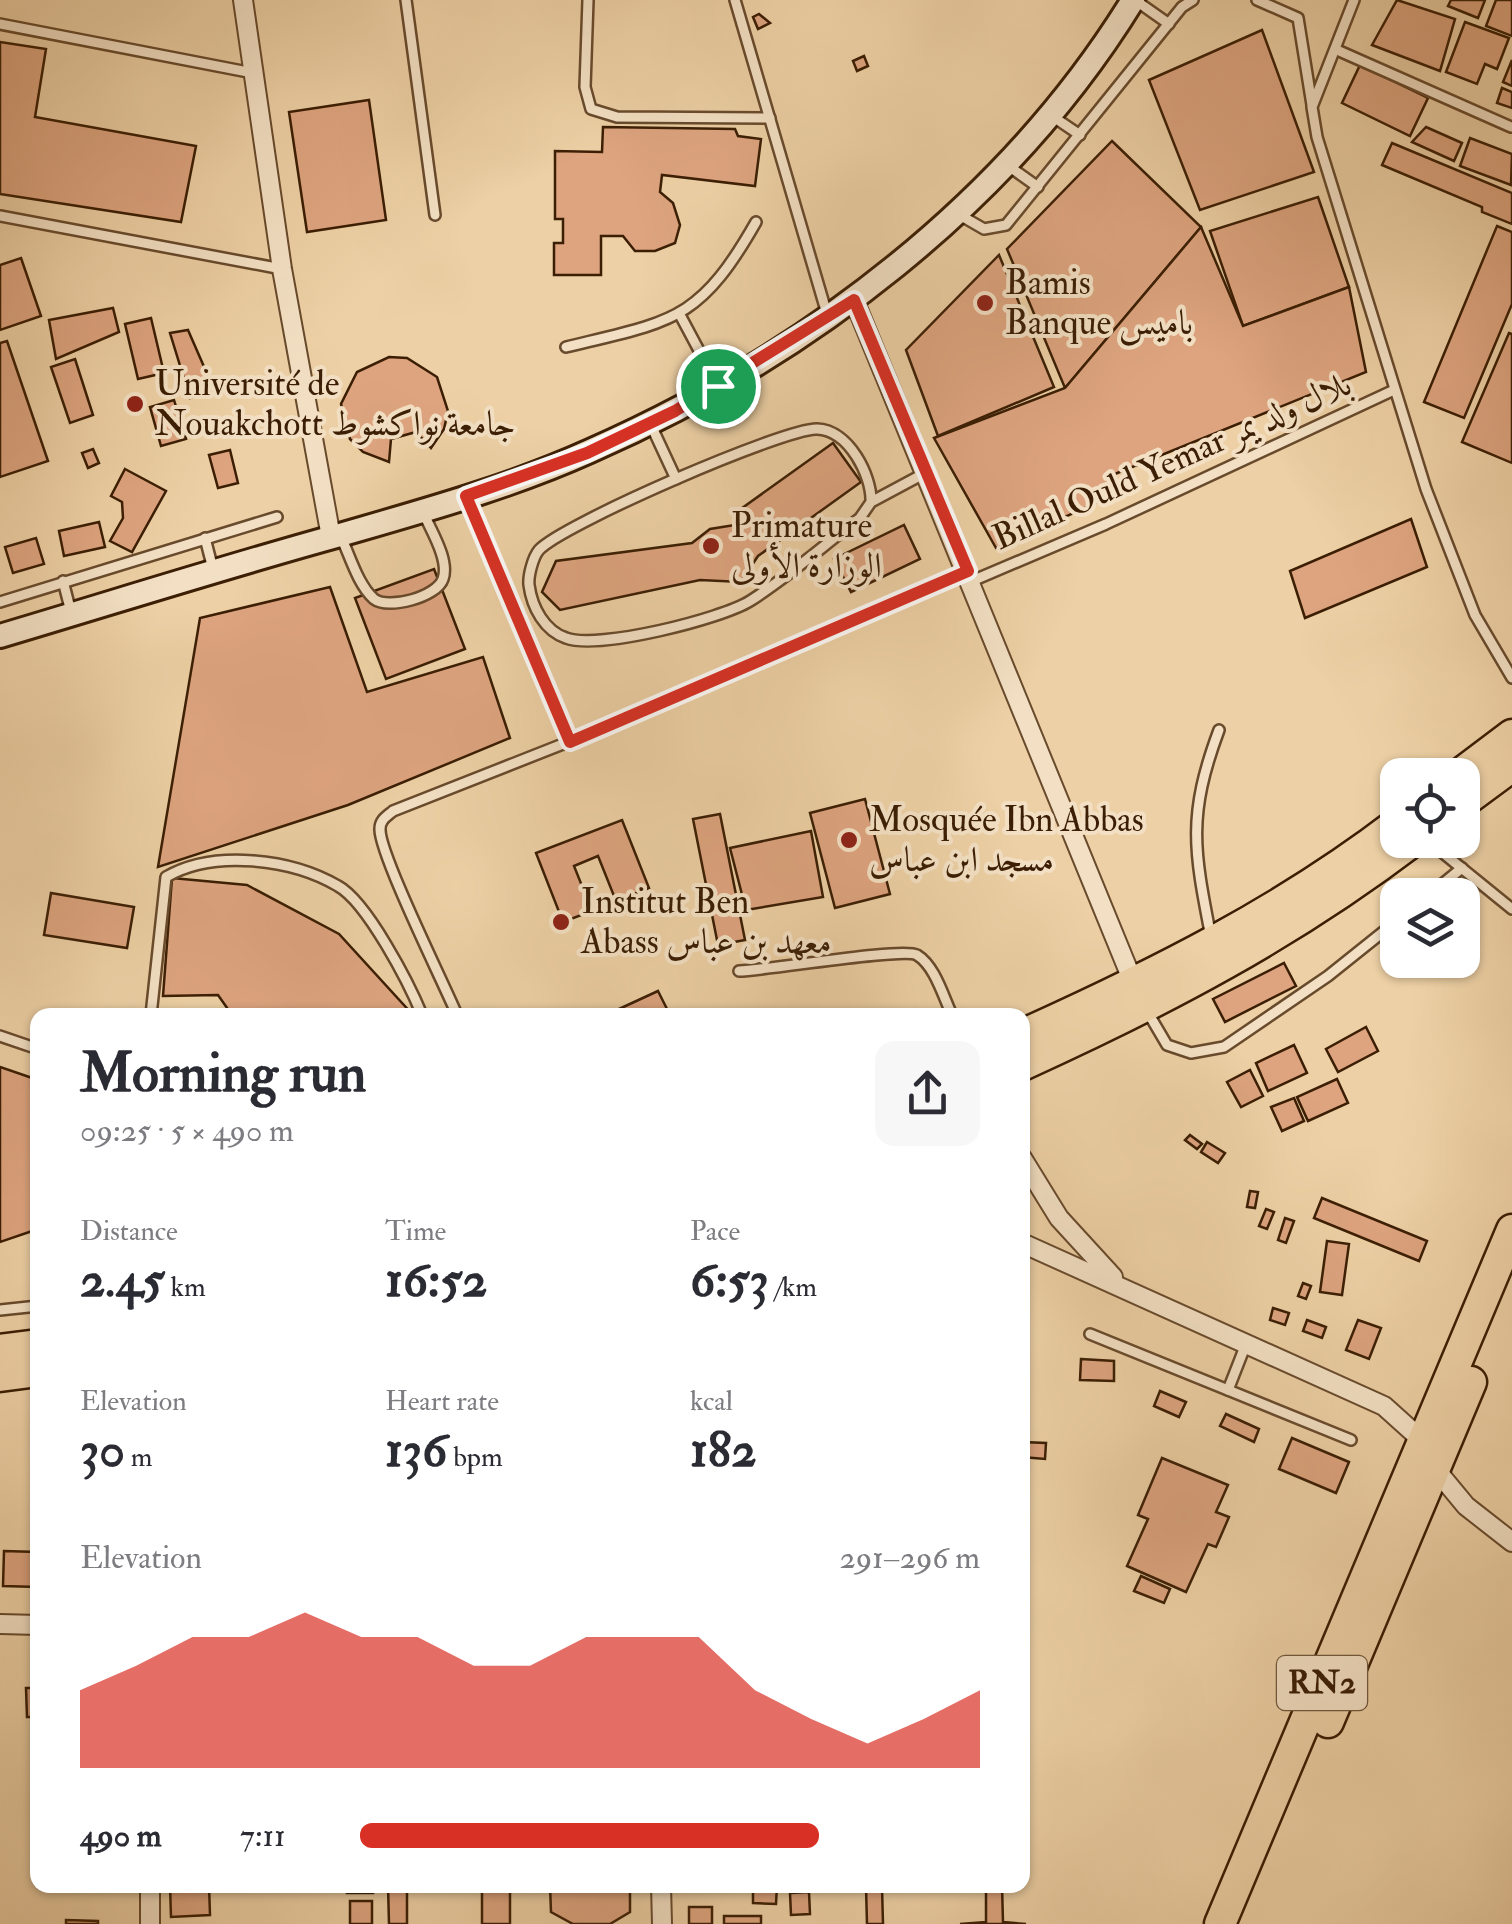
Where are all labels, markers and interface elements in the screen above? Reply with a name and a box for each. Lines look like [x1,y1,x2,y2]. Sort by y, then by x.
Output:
place label: Bamis Banque باميس [1005,261,1193,346]
marker: Bamis Banque باميس [974,292,996,314]
pin [676,344,761,429]
icon: arrive [691,359,746,414]
place label: Université de Nouakchott جامعة نواكشوط [155,362,516,446]
street label: Billal Ould Yemar بلال ولد يمر [986,362,1358,560]
marker: Université de Nouakchott جامعة نواكشوط [124,393,146,415]
place label: Primature الوزارة الأولى [731,504,882,588]
marker: Primature الوزارة الأولى [700,535,722,557]
map controls [1380,758,1480,978]
button: locate [1380,758,1480,858]
place label: Mosquée Ibn Abbas مسجد ابن عباس [869,798,1144,882]
marker: Mosquée Ibn Abbas مسجد ابن عباس [838,829,860,851]
button: layers [1380,878,1480,978]
place label: Institut Ben Abass معهد بن عباس [580,880,832,964]
marker: Institut Ben Abass معهد بن عباس [550,911,572,933]
text: Morning run [80,1039,366,1108]
button: share [875,1041,980,1146]
text: 09:25 · 5 × 490 m [80,1111,294,1151]
text: Distance [80,1214,178,1249]
text: Time [385,1214,446,1249]
text: Pace [690,1214,740,1249]
text: 2.45 [80,1249,165,1312]
text: 16:52 [385,1249,487,1312]
text: 6:53 [690,1249,769,1312]
text: km [165,1270,206,1305]
text: /km [769,1270,817,1305]
text: Elevation [80,1384,187,1419]
text: Heart rate [385,1384,499,1419]
text: kcal [690,1384,733,1419]
text: 30 [80,1419,125,1482]
text: 136 [385,1419,447,1482]
text: 182 [690,1419,757,1482]
text: m [125,1440,152,1475]
text: bpm [447,1440,503,1475]
text: Elevation [80,1538,202,1578]
text: 291–296 m [840,1538,980,1578]
road number: RN2 [1277,1656,1367,1710]
text: 490 m [80,1816,162,1856]
text: 7:11 [240,1816,285,1856]

